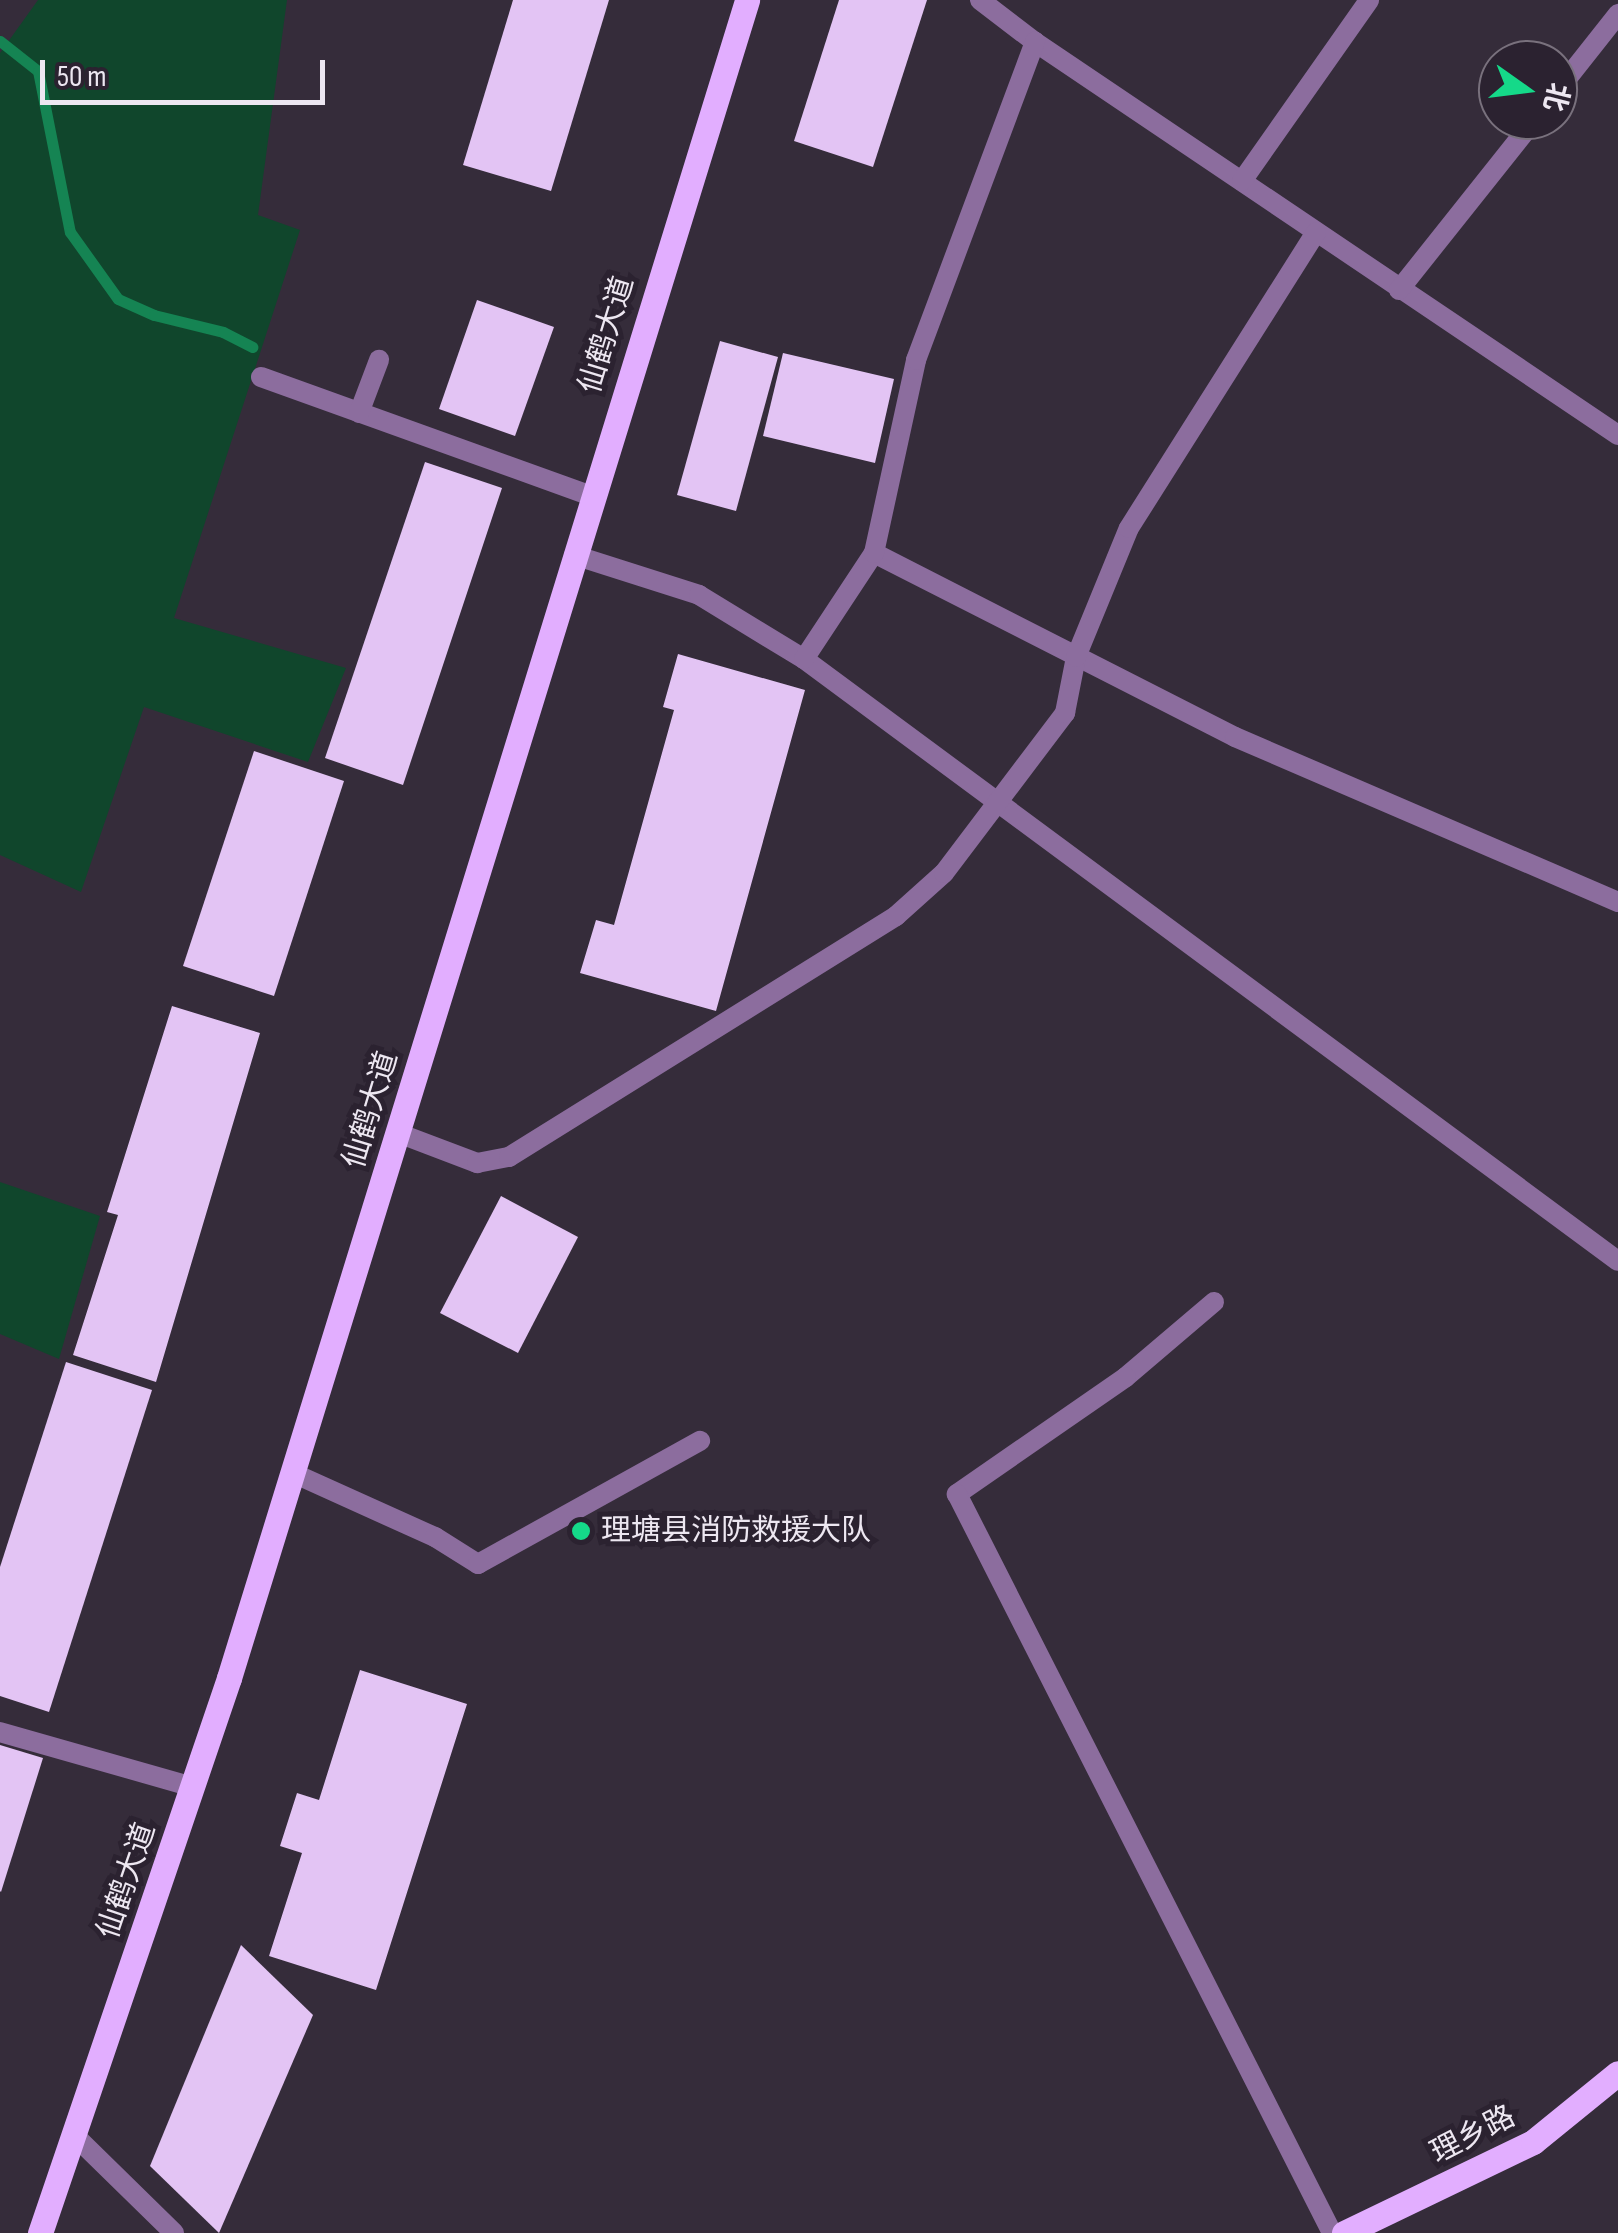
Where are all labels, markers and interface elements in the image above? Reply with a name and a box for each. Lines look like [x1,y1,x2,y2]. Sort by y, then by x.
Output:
scale bar [45,40,330,102]
north arrow [1478,40,1578,140]
text: 50 m [57,59,106,95]
text: 北 [1536,79,1575,114]
street label: 仙鹤大道 [572,272,642,398]
street label: 仙鹤大道 [336,1047,406,1173]
place label: 理塘县消防救援大队 [601,1513,871,1549]
marker: 理塘县消防救援大队 [570,1520,592,1542]
street label: 仙鹤大道 [90,1818,164,1944]
street label: 理乡路 [1425,2099,1521,2171]

